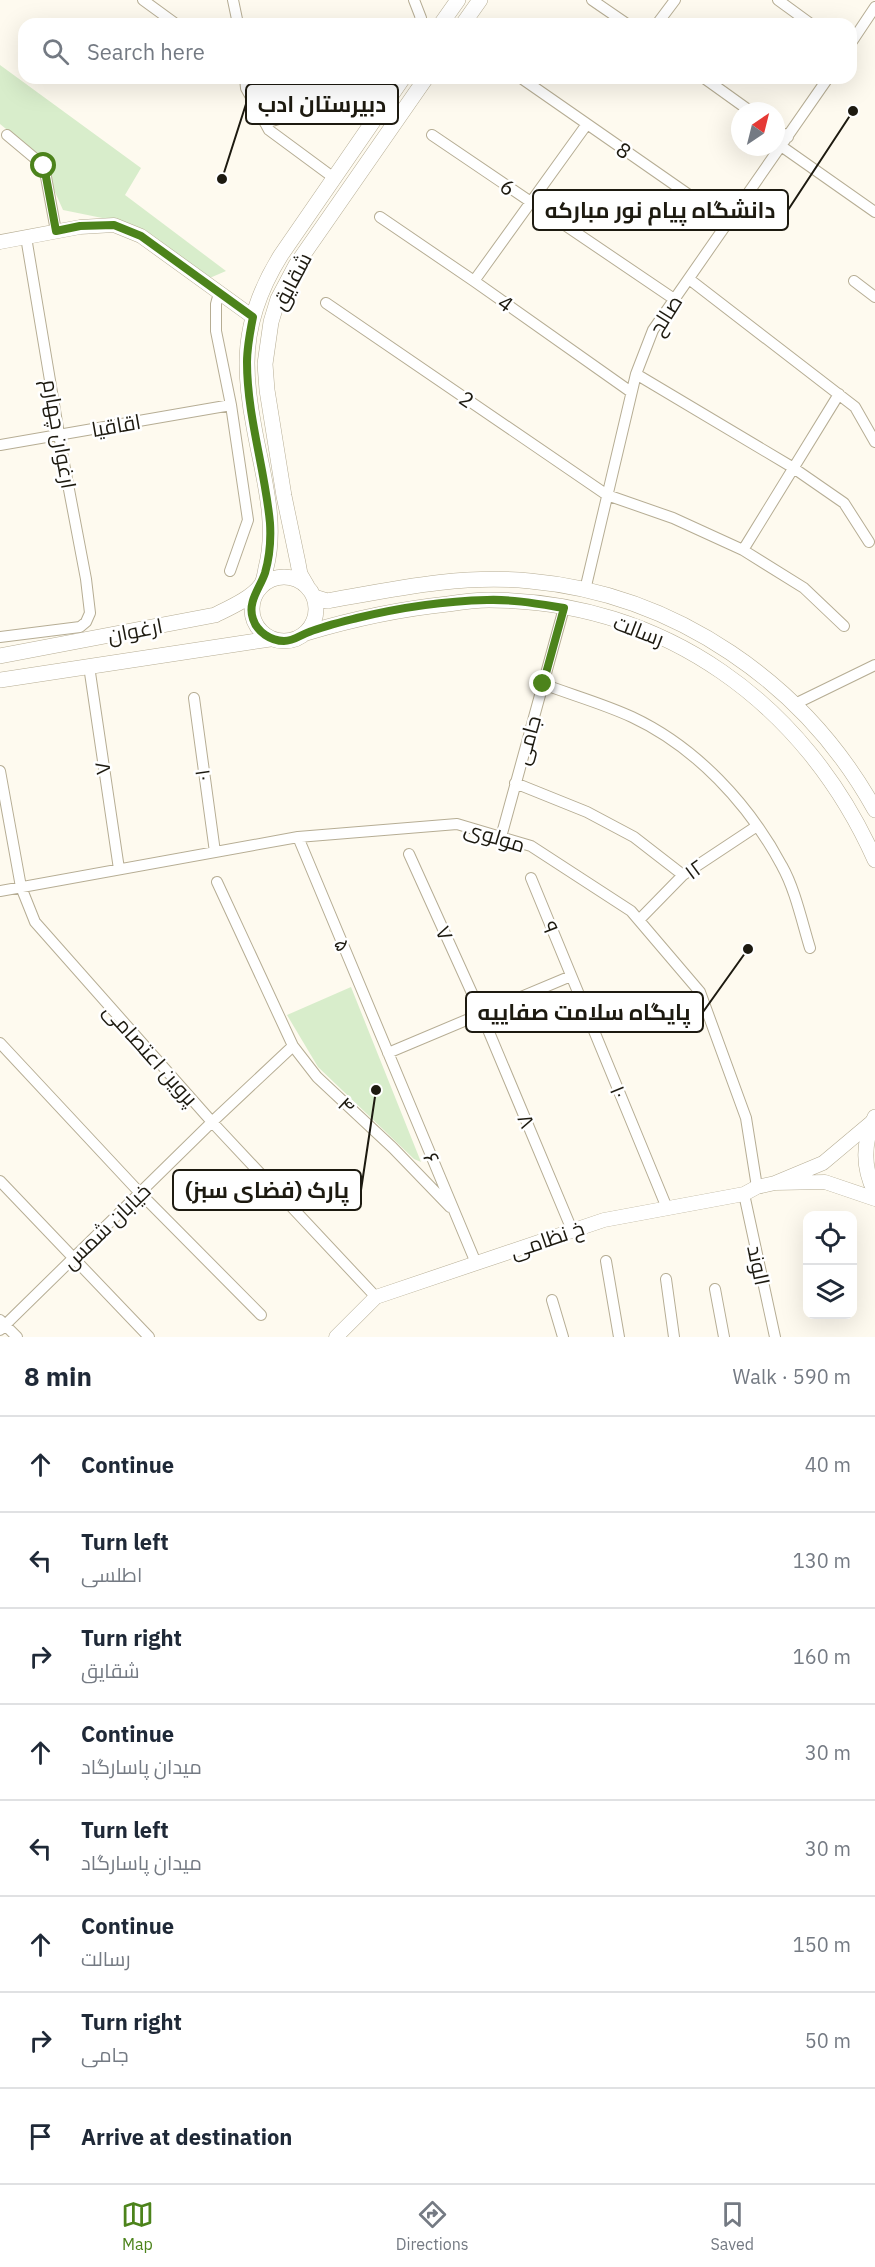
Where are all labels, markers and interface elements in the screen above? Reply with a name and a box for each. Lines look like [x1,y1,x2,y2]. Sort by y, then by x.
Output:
search box [18,18,857,84]
icon: search [39,35,72,68]
text: Search here [87,37,205,66]
callout: دبیرستان ادب [246,84,398,124]
text: دبیرستان ادب [258,89,386,118]
north arrow [731,102,785,156]
street label: 8 [611,135,637,165]
route start [30,152,56,178]
street label: 6 [495,172,521,202]
callout: دانشگاه پیام نور مبارکه [533,190,788,230]
text: دانشگاه پیام نور مبارکه [545,195,775,226]
street label: شقایق [264,247,318,315]
street label: 4 [493,288,519,318]
street label: صالح [642,290,689,341]
street label: ارغوان چهارم [36,377,83,491]
street label: 2 [454,384,480,414]
street label: اقاقیا [89,407,143,443]
street label: رسالت [610,608,668,652]
street label: ارغوان [105,611,165,649]
route end [529,670,555,696]
street label: جامی [507,712,547,768]
street label: ۸ [89,760,119,776]
street label: ۱۰ [189,767,219,783]
street label: مولوی [461,813,529,859]
street label: ۱۲ [679,853,709,885]
street label: ۹ [536,917,566,937]
street label: ۷ [430,921,460,945]
street label: ۵ [328,934,358,956]
callout: پایگاه سلامت صفاییه [466,992,703,1032]
street label: پروین اعتصامی [97,997,205,1112]
text: پایگاه سلامت صفاییه [477,997,691,1028]
street label: ۱۰ [604,1081,634,1103]
street label: ۴ [332,1090,362,1120]
street label: ۸ [512,1109,542,1133]
street label: ۶ [417,1148,447,1168]
callout: پارک (فضای سبز) [173,1170,361,1210]
text: پارک (فضای سبز) [185,1175,349,1206]
street label: خیابان شمس [56,1177,156,1275]
map controls [803,1211,857,1319]
button: locate [803,1211,857,1265]
street label: خ نظامی [506,1213,588,1266]
street label: الوند [741,1242,777,1288]
button: layers [803,1265,857,1319]
text: 8 min [24,1359,92,1393]
text: Walk · 590 m [733,1363,851,1390]
icon: ahead [24,1448,57,1481]
text: Continue [81,1450,174,1479]
text: 40 m [805,1451,851,1478]
text: Turn left [81,1527,169,1556]
icon: left [24,1544,57,1577]
text: 130 m [793,1547,851,1574]
text: اطلسی [81,1561,142,1588]
text: Turn right [81,1623,182,1652]
icon: right [24,1640,57,1673]
text: 160 m [793,1643,851,1670]
text: شقایق [81,1657,139,1684]
text: Continue [81,1719,174,1748]
icon: ahead [24,1736,57,1769]
text: 30 m [805,1739,851,1766]
text: میدان پاسارگاد [81,1753,202,1780]
text: Turn left [81,1815,169,1844]
icon: left [24,1832,57,1865]
text: 30 m [805,1835,851,1862]
text: میدان پاسارگاد [81,1849,202,1876]
text: Continue [81,1911,174,1940]
icon: ahead [24,1928,57,1961]
text: 150 m [793,1931,851,1958]
text: رسالت [81,1945,131,1972]
text: Turn right [81,2007,182,2036]
icon: right [24,2024,57,2057]
text: 50 m [805,2027,851,2054]
text: جامی [81,2041,129,2068]
icon: arrive [24,2120,57,2153]
text: Arrive at destination [81,2122,292,2151]
tab: Map [121,2198,154,2254]
tab: Directions [396,2198,469,2254]
tab: Saved [711,2198,754,2254]

